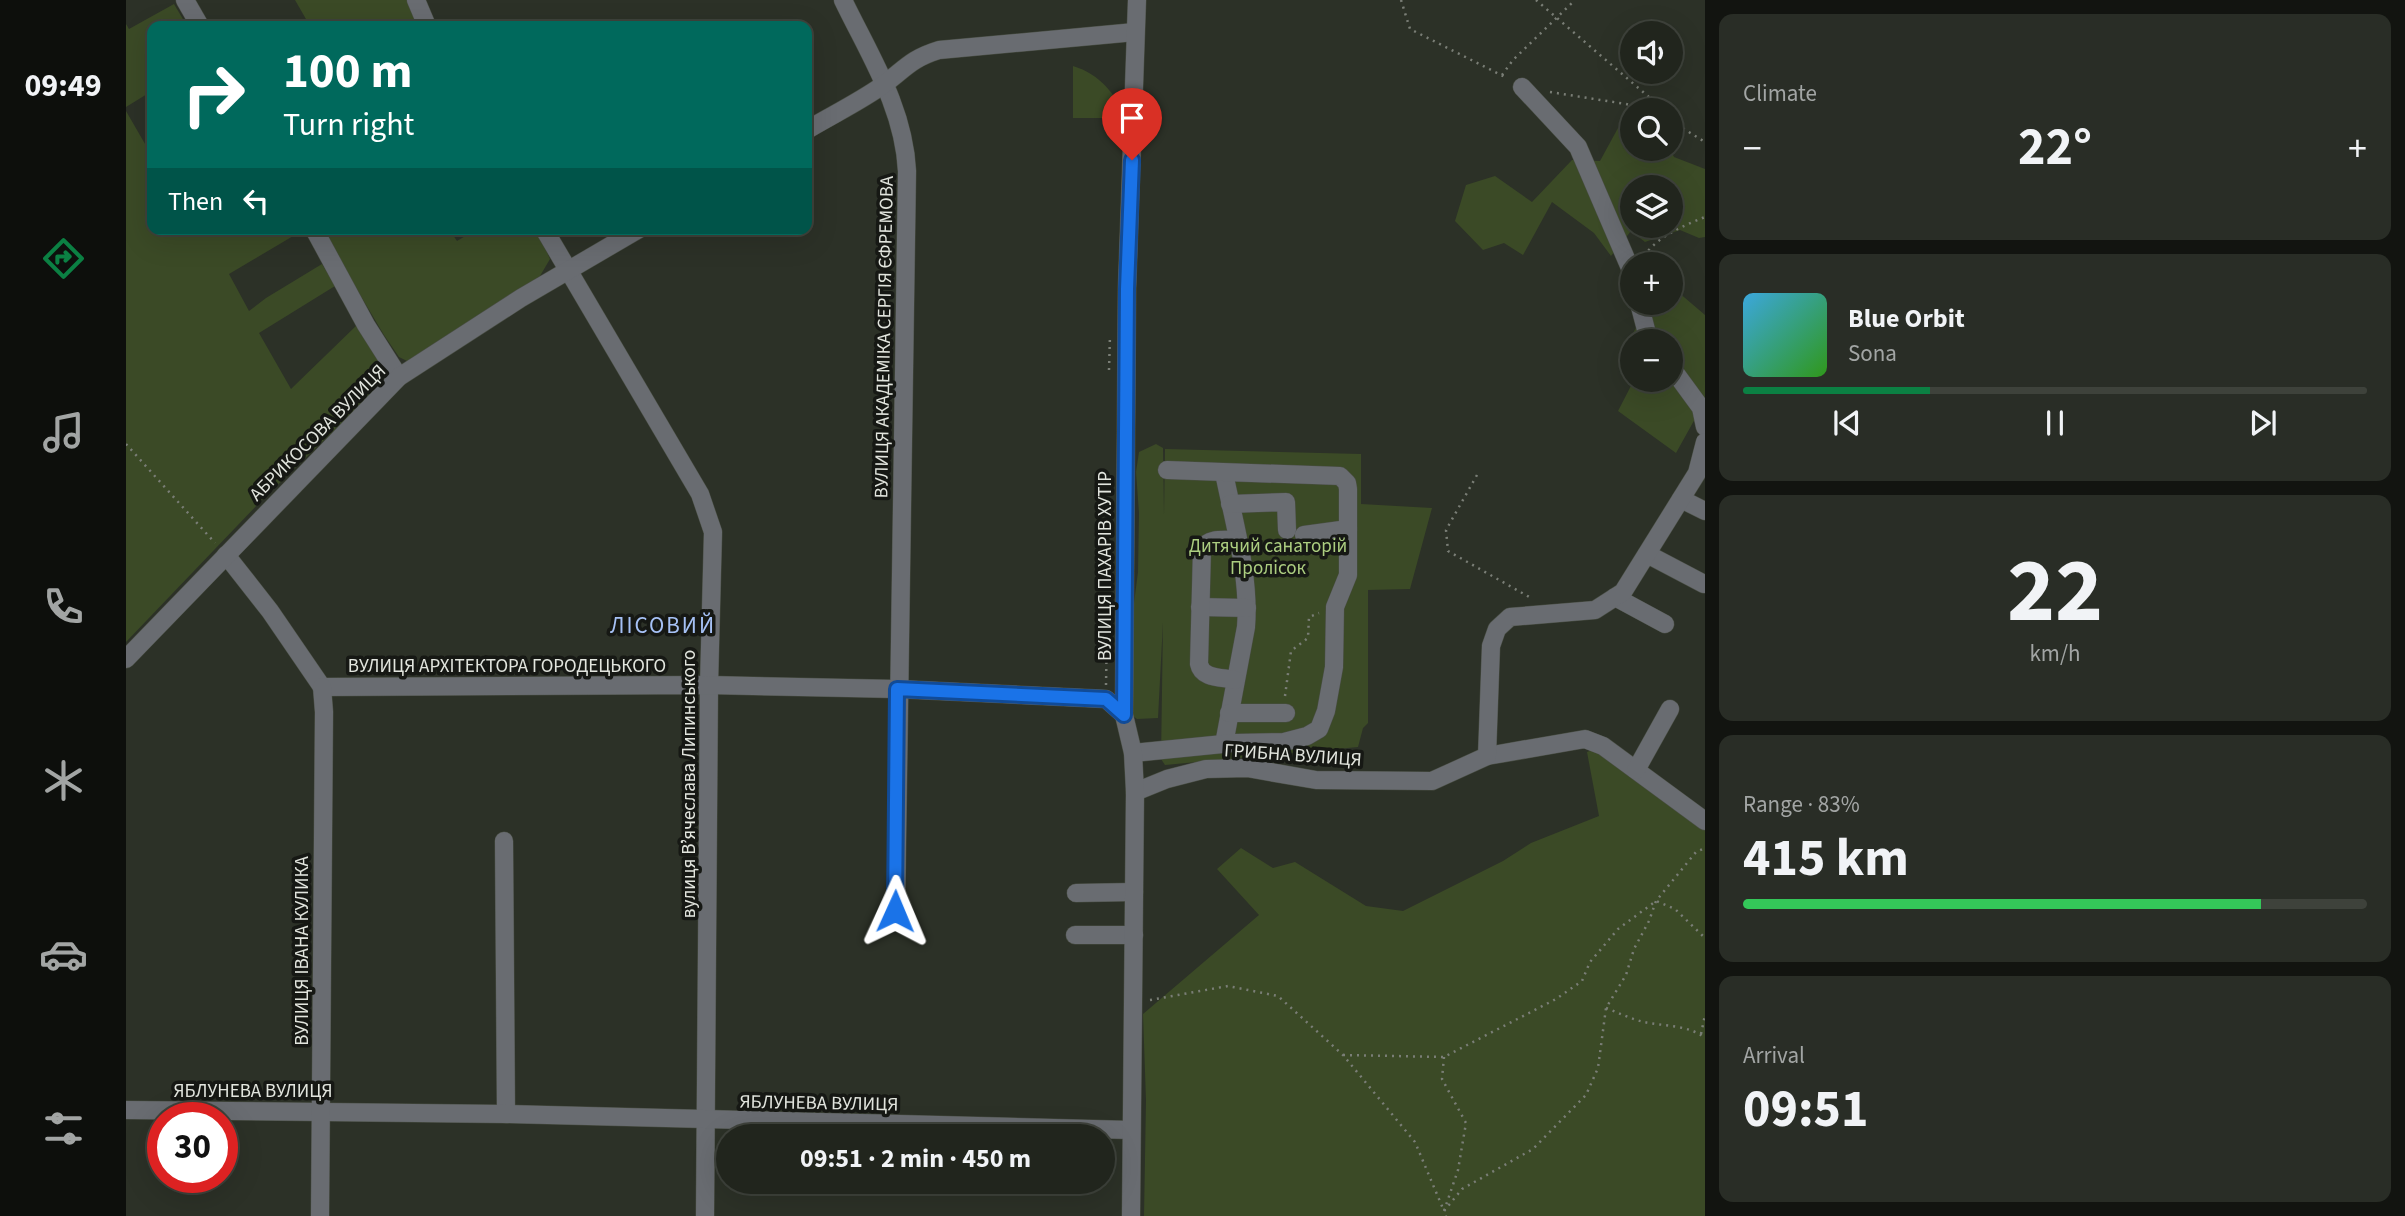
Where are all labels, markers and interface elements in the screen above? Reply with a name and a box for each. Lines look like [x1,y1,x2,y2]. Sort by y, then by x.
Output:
map controls [1620,21,1683,392]
button: sound [1620,21,1683,84]
text: 100 m [283,37,412,107]
icon: right [168,49,259,140]
text: 09:49 [24,63,102,109]
text: Climate [1743,77,1817,110]
pin [1102,88,1162,160]
button: search [1620,98,1683,161]
icon: arrive [1113,99,1151,137]
text: Turn right [283,102,414,148]
text: 22° [2018,111,2092,185]
text: − [1743,122,1762,176]
text: + [2348,122,2367,176]
street label: ВУЛИЦЯ АКАДЕМІКА СЕРГІЯ ЄФРЕМОВА [868,175,901,499]
button: layers [1620,175,1683,238]
icon: left [237,182,275,220]
text: Then [168,183,223,220]
icon: directions [39,234,88,283]
button: + [1620,252,1683,315]
text: Blue Orbit [1848,300,1965,337]
button: − [1620,329,1683,392]
text: Sona [1848,337,1897,370]
street label: АБРИКОСОВА ВУЛИЦЯ [244,359,393,508]
icon: previous [1828,404,1866,442]
icon: pause [2036,404,2074,442]
icon: next [2244,404,2282,442]
icon: music [39,408,88,457]
street label: ВУЛИЦЯ ПАХАРІВ ХУТІР [1092,471,1119,661]
text: 22 [2007,527,2103,656]
park label: Дитячий санаторій Пролісок [1189,533,1347,582]
icon: phone [39,582,88,631]
district label: ЛІСОВИЙ [610,609,716,642]
text: km/h [2029,637,2081,670]
street label: вулиця Вʼячеслава Липинського [676,650,703,918]
street label: ВУЛИЦЯ АРХІТЕКТОРА ГОРОДЕЦЬКОГО [348,653,666,680]
street label: ГРИБНА ВУЛИЦЯ [1223,737,1363,774]
icon: climate [39,756,88,805]
text: Range · 83% [1743,788,1860,821]
text: 415 km [1743,822,1909,896]
street label: ВУЛИЦЯ ІВАНА КУЛИКА [289,856,316,1046]
position arrow [858,874,932,948]
icon: car [39,930,88,979]
text: Arrival [1743,1039,1805,1072]
text: 09:51 [1743,1073,1868,1147]
street label: ЯБЛУНЕВА ВУЛИЦЯ [174,1078,332,1105]
street label: ЯБЛУНЕВА ВУЛИЦЯ [739,1089,899,1118]
speed limit sign: 30 [147,1102,238,1193]
icon: filters [39,1104,88,1153]
text: 09:51 · 2 min · 450 m [800,1140,1031,1177]

